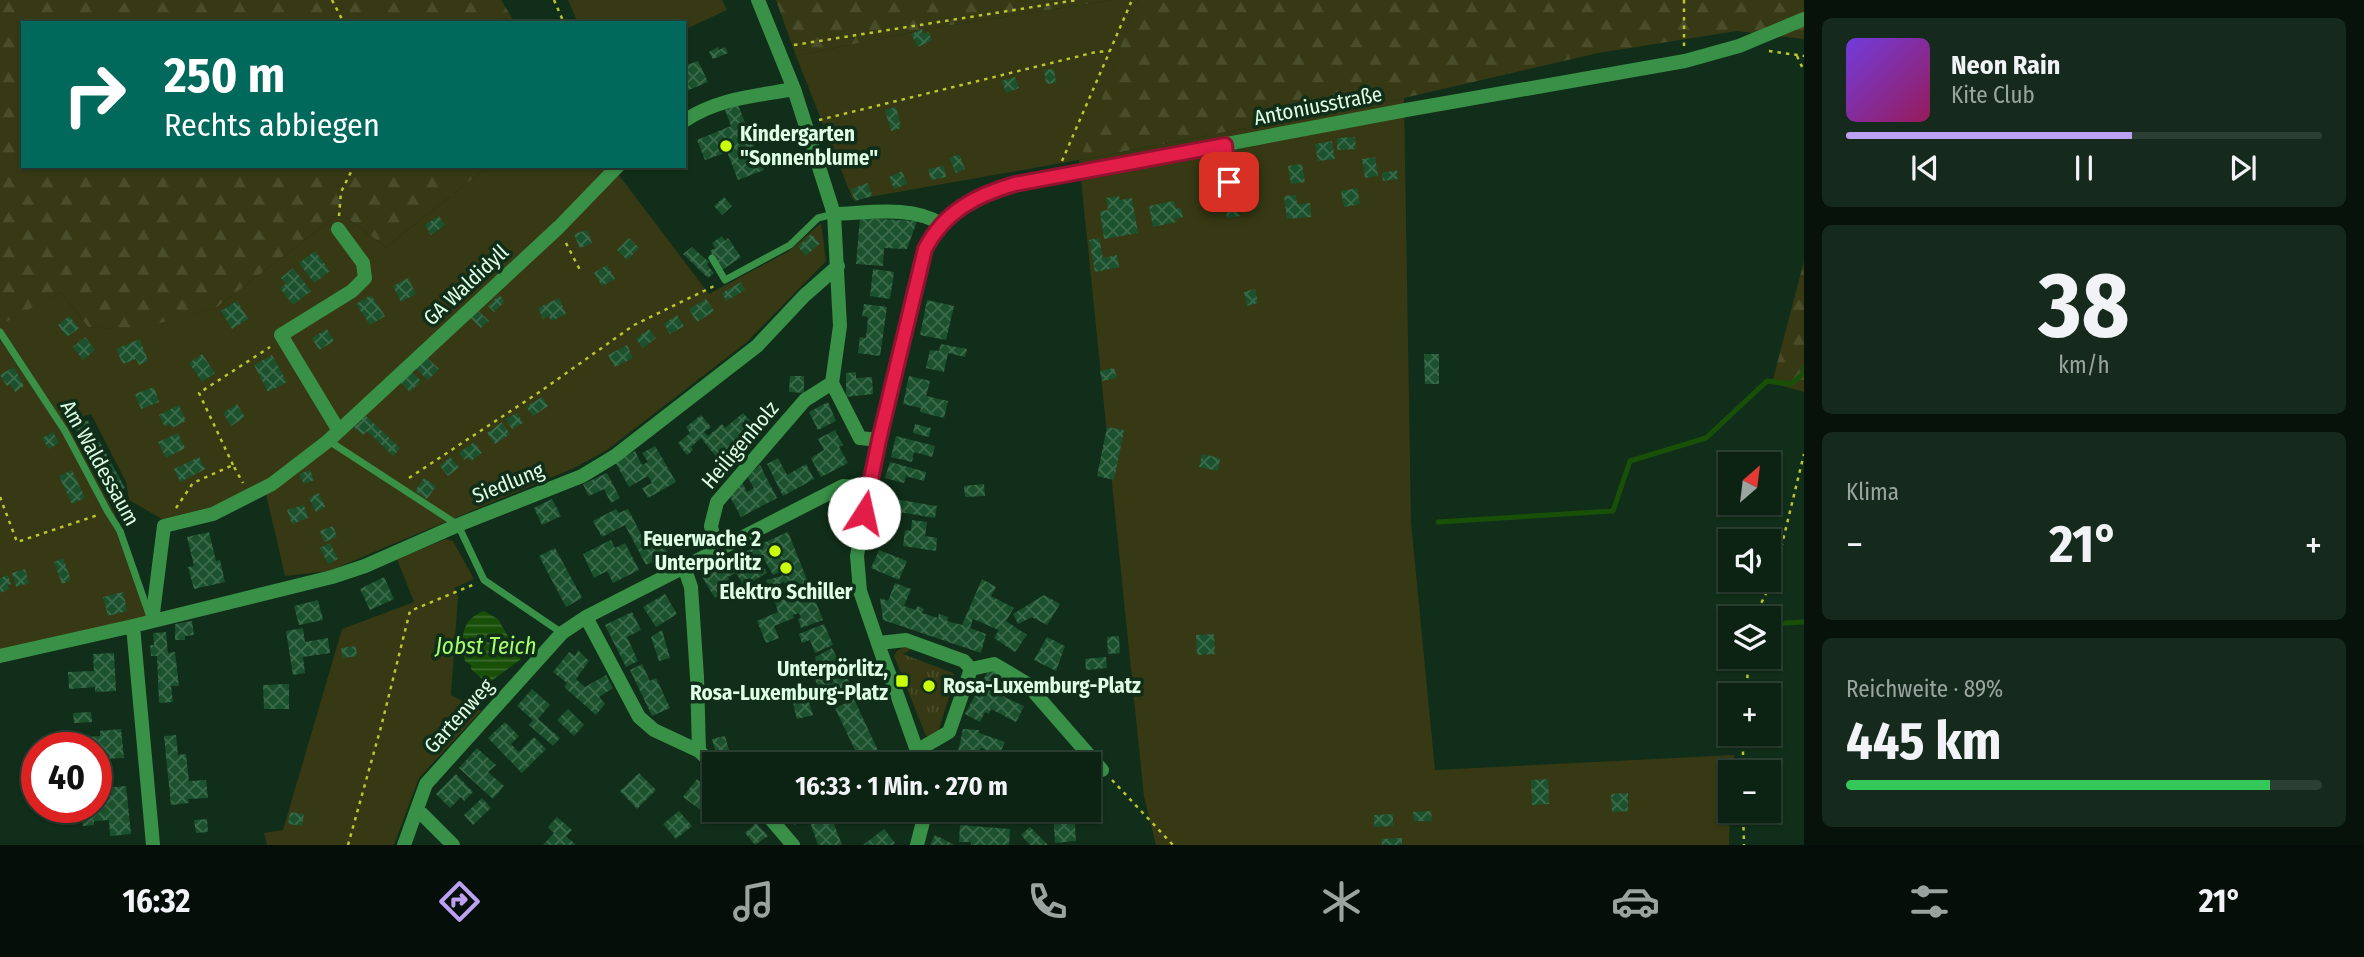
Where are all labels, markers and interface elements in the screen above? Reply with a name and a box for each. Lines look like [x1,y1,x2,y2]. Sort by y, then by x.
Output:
text: 250 m [164,46,285,105]
icon: right [49,49,140,140]
text: Neon Rain [1951,50,2060,81]
street label: Antoniusstraße [1252,81,1384,131]
text: Kite Club [1951,81,2035,109]
text: Rechts abbiegen [164,106,380,144]
place label: Kindergarten "Sonnenblume" [740,121,878,171]
marker: Kindergarten "Sonnenblume" [718,138,734,154]
icon: previous [1906,149,1944,187]
icon: pause [2065,149,2103,187]
icon: next [2224,149,2262,187]
pin [1199,152,1259,212]
icon: arrive [1210,163,1248,201]
street label: GA Waldidyll [418,239,514,331]
text: 38 [2038,251,2130,360]
text: km/h [2058,351,2110,379]
street label: Am Waldessaum [55,396,145,530]
street label: Heiligenholz [696,396,784,494]
north arrow [1718,452,1782,514]
map controls [1718,452,1781,823]
street label: Siedlung [468,457,548,509]
position arrow [827,476,901,550]
text: Klima [1846,478,1899,506]
text: 21° [2049,513,2119,576]
text: − [1846,522,1863,568]
text: + [2305,522,2322,568]
place label: Feuerwache 2 Unterpörlitz [643,526,761,576]
button: sound [1718,529,1781,592]
marker: Feuerwache 2 Unterpörlitz [767,543,783,559]
marker: Elektro Schiller [778,560,794,576]
place label: Elektro Schiller [720,579,853,605]
button: layers [1718,606,1781,669]
water label: Jobst Teich [434,632,536,660]
place label: Unterpörlitz, Rosa-Luxemburg-Platz [690,656,888,706]
street label: Gartenweg [419,673,499,759]
marker: Unterpörlitz, Rosa-Luxemburg-Platz [894,673,910,689]
place label: Rosa-Luxemburg-Platz [943,673,1141,699]
text: Reichweite · 89% [1846,675,2003,703]
marker: Rosa-Luxemburg-Platz [921,678,937,694]
button: + [1718,683,1781,746]
text: 445 km [1846,710,2001,773]
speed limit sign: 40 [21,732,112,823]
button: − [1718,760,1781,823]
text: 16:33 · 1 Min. · 270 m [795,771,1008,802]
icon: directions [435,877,484,926]
icon: music [729,877,778,926]
icon: phone [1023,877,1072,926]
icon: climate [1317,877,1366,926]
icon: car [1611,877,1660,926]
icon: filters [1905,877,1954,926]
text: 16:32 [122,882,190,920]
text: 21° [2199,882,2242,920]

